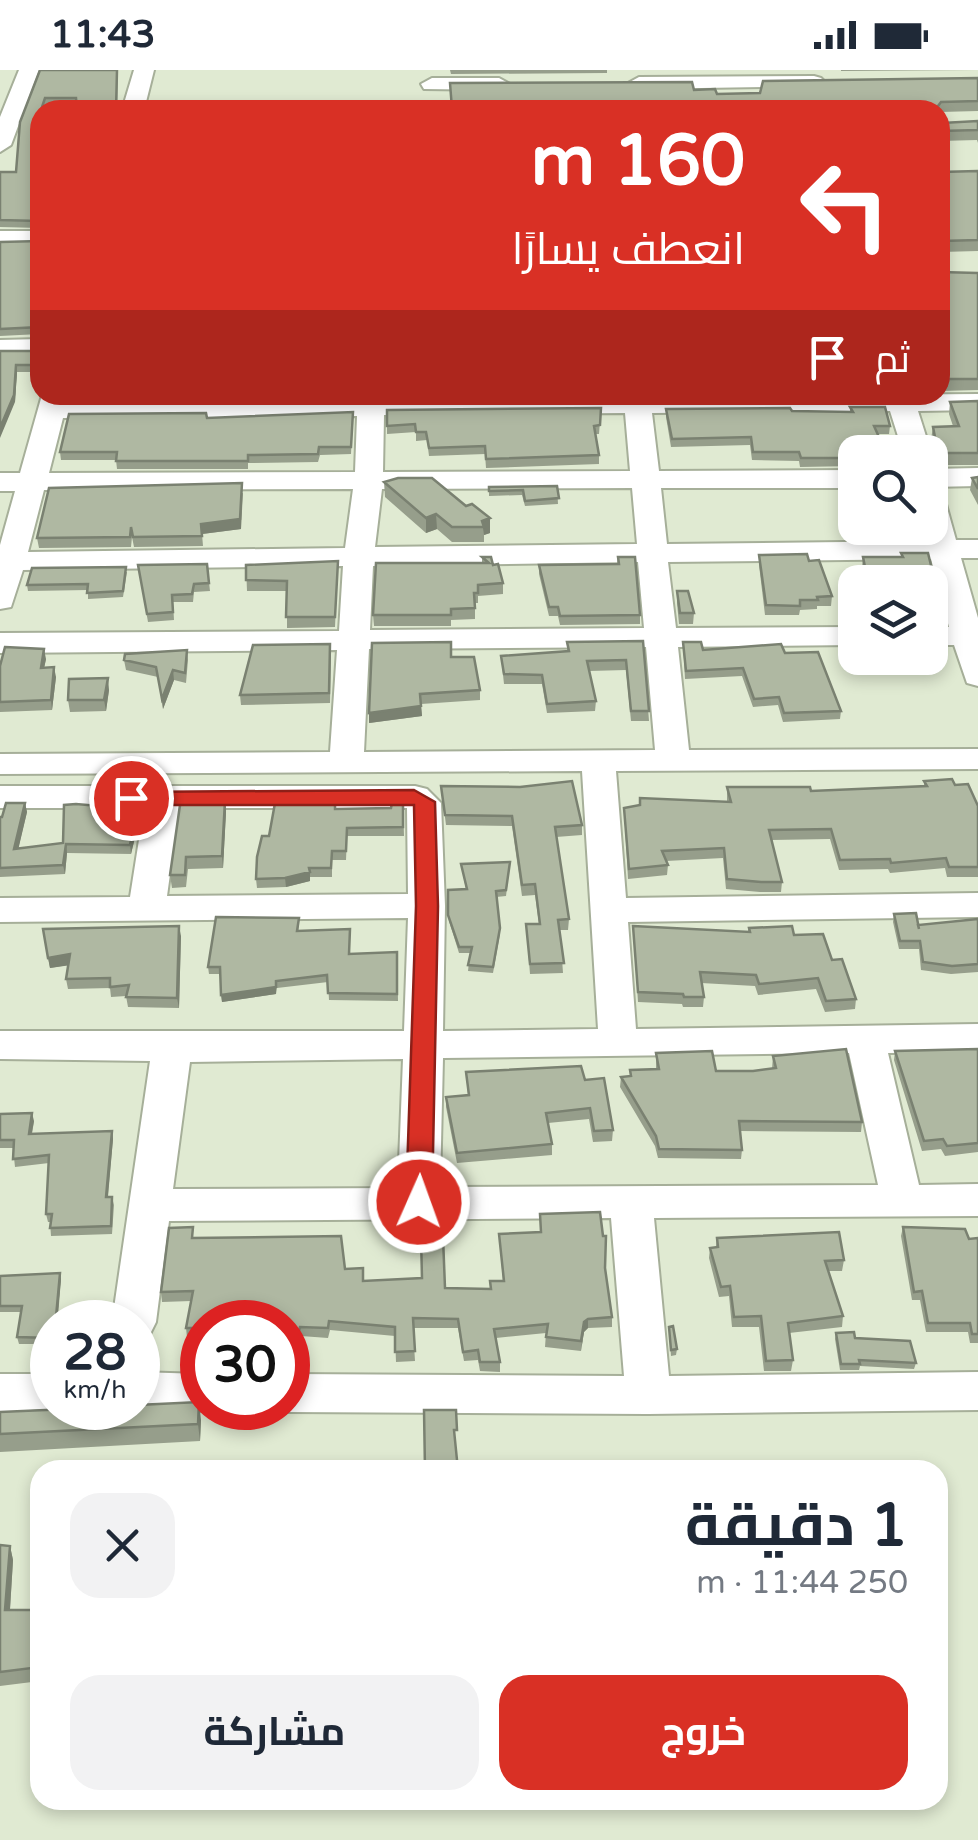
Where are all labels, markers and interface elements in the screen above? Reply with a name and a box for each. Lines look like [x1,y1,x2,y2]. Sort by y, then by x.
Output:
text: 11:43 [50,12,155,58]
text: 160 m [531,120,745,204]
icon: left [780,140,910,270]
text: انعطف يسارًا [511,223,745,277]
icon: arrive [800,330,855,385]
text: ثم [875,337,910,383]
map controls [838,435,948,675]
button: search [838,435,948,545]
button: layers [838,565,948,675]
pin [89,756,174,841]
icon: arrive [104,771,159,826]
position arrow [367,1150,471,1254]
speed limit sign: 30 [180,1300,310,1430]
text: 28 [64,1323,126,1383]
text: km/h [64,1375,126,1405]
text: 1 دقيقة [685,1490,908,1562]
button: close [70,1493,175,1598]
text: 250 m · 11:44 [696,1564,908,1602]
button: مشاركة [70,1675,479,1790]
button: خروج [499,1675,908,1790]

